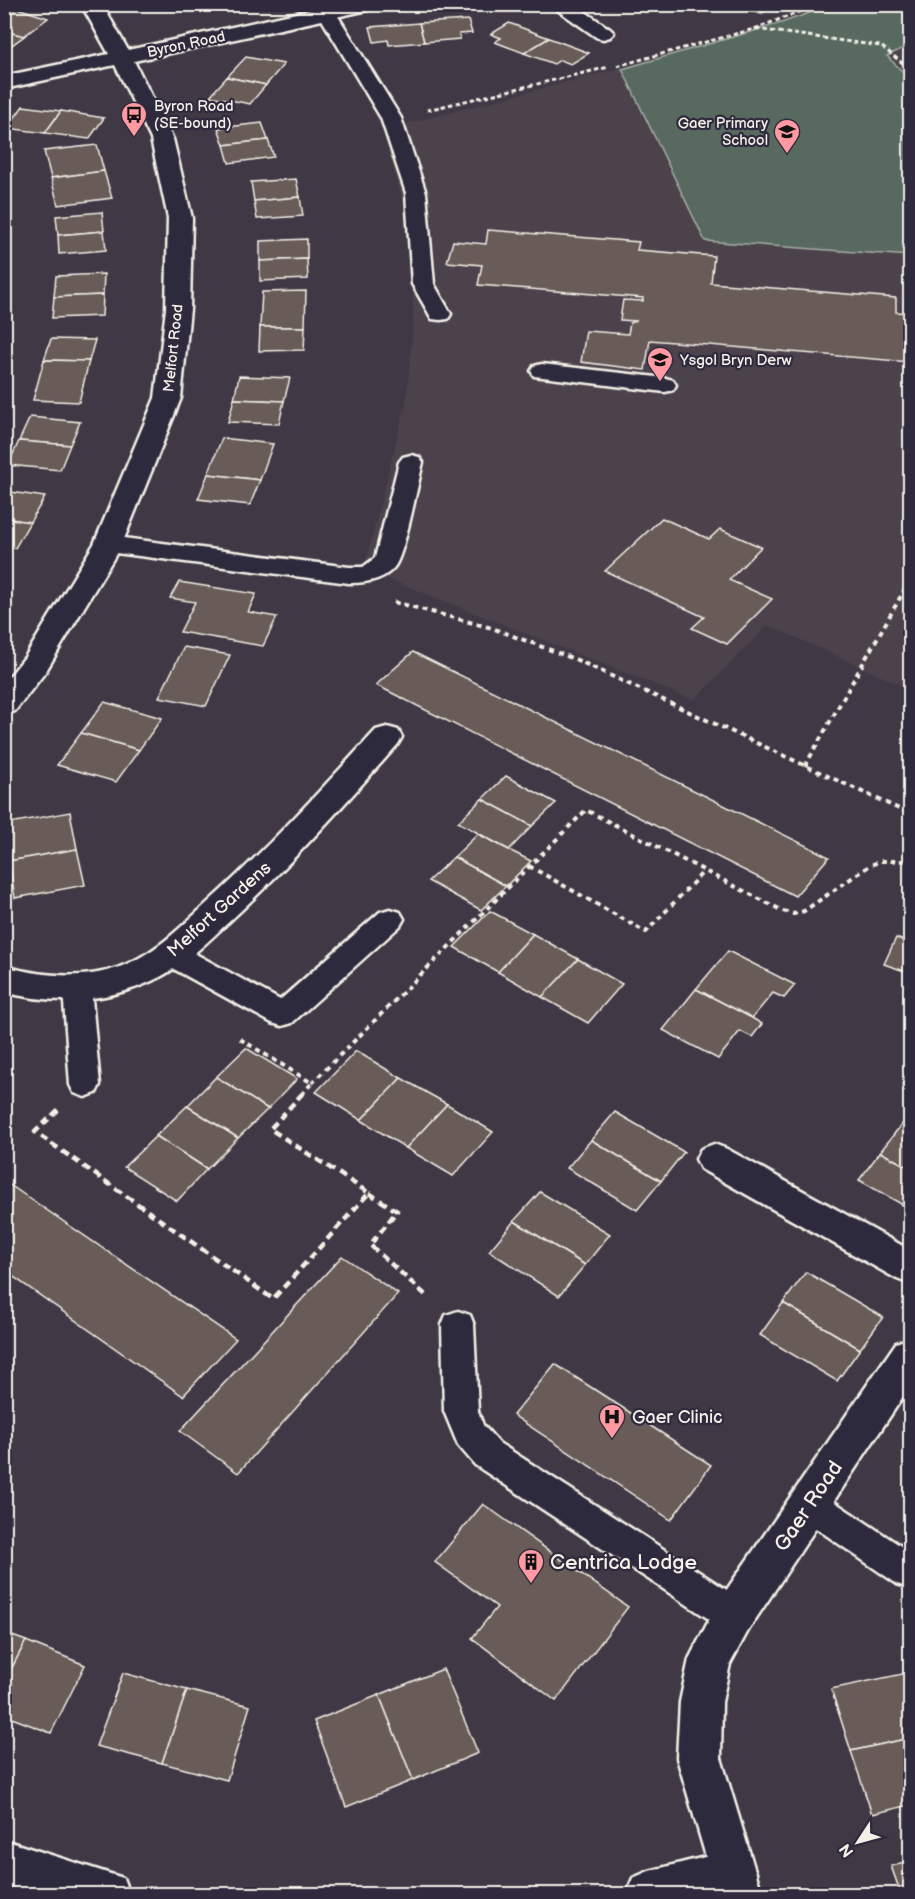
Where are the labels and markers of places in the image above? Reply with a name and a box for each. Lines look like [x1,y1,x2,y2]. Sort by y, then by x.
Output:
place label: Byron Road (SE-bound) [154,97,233,133]
bus stop icon: Byron Road (SE-bound) [119,100,149,138]
place label: Gaer Primary School [678,114,768,150]
school or university icon: Gaer Primary School [772,117,802,155]
school or university icon: Ysgol Bryn Derw [645,345,675,383]
place label: Ysgol Bryn Derw [679,351,792,370]
hospital icon: Gaer Clinic [597,1402,627,1440]
place label: Gaer Clinic [632,1407,723,1428]
building icon: Centrica Lodge [516,1547,546,1585]
place label: Centrica Lodge [550,1550,697,1575]

